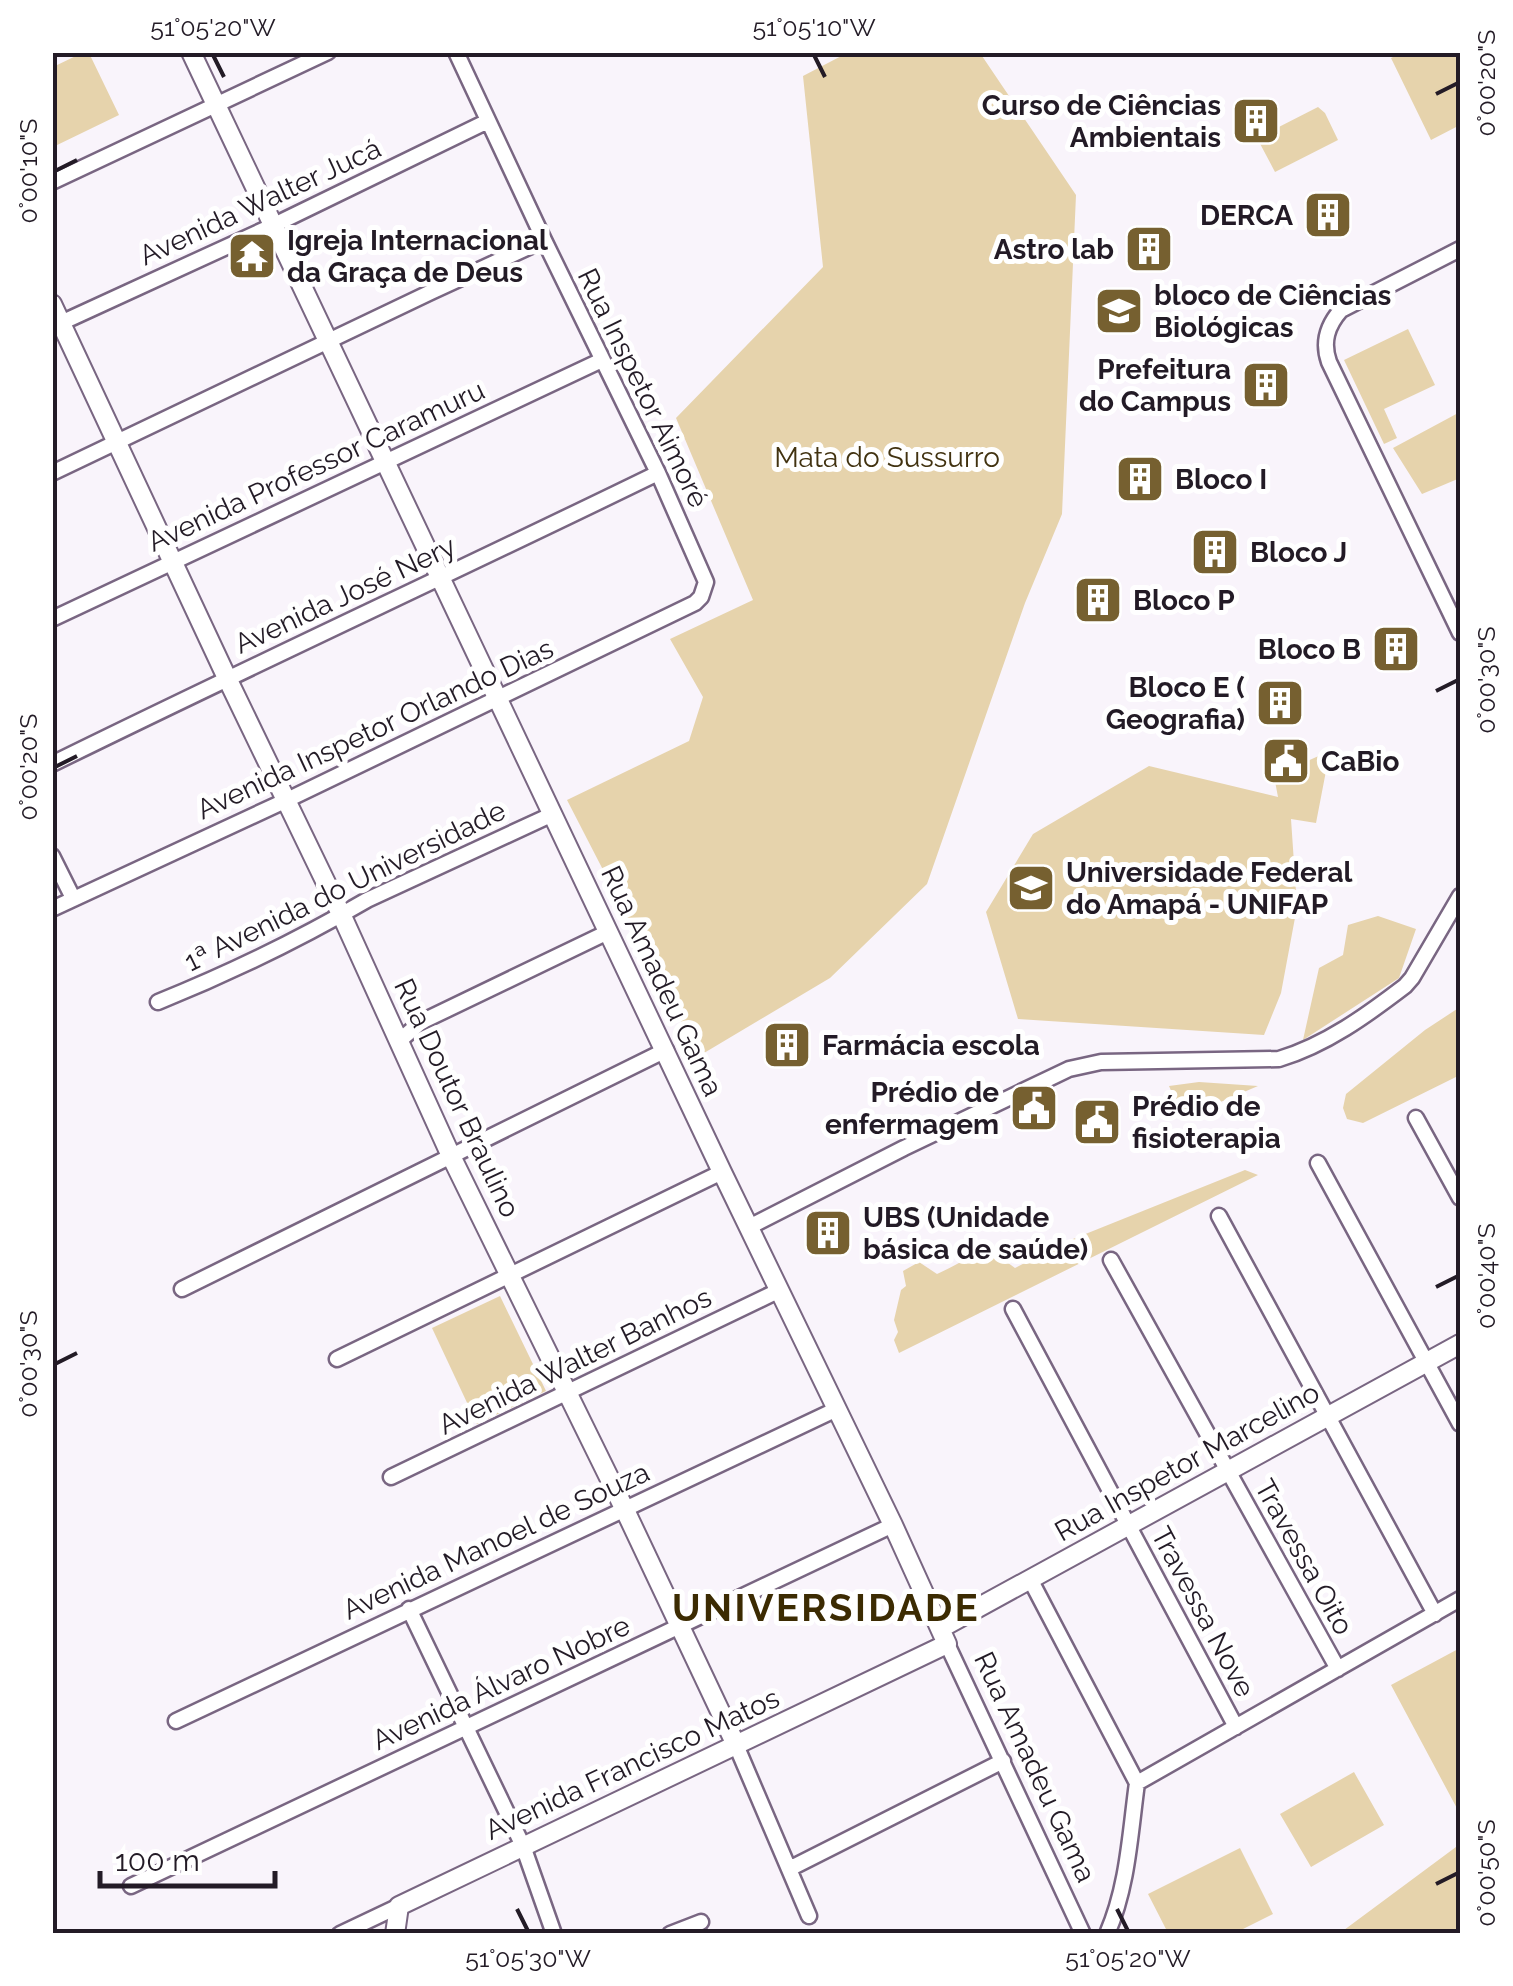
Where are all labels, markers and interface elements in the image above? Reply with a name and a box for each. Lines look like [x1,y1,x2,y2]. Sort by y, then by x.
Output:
text: 51°05'20"W [150,12,276,42]
text: 51°05'10"W [752,12,876,42]
text: 0°00'20"S [1471,29,1501,137]
place label: Curso de Ciências Ambientais [982,89,1221,154]
building icon: Curso de Ciências Ambientais [1230,95,1282,147]
text: 0°00'10"S [13,119,43,223]
street label: Avenida Walter Jucá [134,132,386,272]
building icon: DERCA [1302,189,1354,241]
place label: DERCA [1200,199,1293,232]
building icon: Astro lab [1123,223,1175,275]
place label: Igreja Internacional da Graça de Deus [287,224,548,289]
temple icon: Igreja Internacional da Graça de Deus [226,230,278,282]
place label: Astro lab [994,233,1114,266]
street label: Rua Inspetor Aimoré [571,263,715,513]
place label: bloco de Ciências Biológicas [1154,279,1391,344]
school or university icon: bloco de Ciências Biológicas [1093,285,1145,337]
place label: Prefeitura do Campus [1079,353,1231,418]
building icon: Prefeitura do Campus [1240,359,1292,411]
street label: Avenida Professor Caramuru [142,373,490,559]
park label: Mata do Sussurro [774,441,1000,474]
building icon: Bloco I [1114,453,1166,505]
place label: Bloco I [1175,463,1267,496]
building icon: Bloco J [1189,526,1241,578]
street label: Avenida José Nery [229,529,461,661]
place label: Bloco J [1250,536,1347,569]
building icon: Bloco P [1072,574,1124,626]
place label: Bloco P [1133,584,1235,617]
building icon: Bloco B [1370,623,1422,675]
text: 0°00'30"S [1471,626,1501,734]
street label: Avenida Inspetor Orlando Dias [191,632,559,826]
place label: Bloco B [1258,633,1361,666]
place label: Bloco E ( Geografia) [1106,671,1245,736]
building icon: Bloco E ( Geografia) [1254,677,1306,729]
text: 0°00'20"S [13,713,43,821]
public building icon: CaBio [1260,735,1312,787]
place label: CaBio [1321,745,1399,778]
street label: 1ª Avenida do Universidade [179,794,511,978]
place label: Universidade Federal do Amapá - UNIFAP [1066,856,1353,921]
street label: Rua Amadeu Gama [594,861,730,1101]
school or university icon: Universidade Federal do Amapá - UNIFAP [1005,862,1057,914]
street label: Rua Doutor Braulino [387,973,527,1223]
building icon: Farmácia escola [761,1019,813,1071]
place label: Farmácia escola [822,1029,1040,1062]
place label: Prédio de enfermagem [825,1076,999,1141]
public building icon: Prédio de enfermagem [1008,1082,1060,1134]
place label: Prédio de fisioterapia [1132,1090,1281,1155]
public building icon: Prédio de fisioterapia [1071,1096,1123,1148]
place label: UBS (Unidade básica de saúde) [863,1201,1088,1266]
building icon: UBS (Unidade básica de saúde) [802,1207,854,1259]
text: 0°00'40"S [1471,1223,1501,1329]
street label: Avenida Walter Banhos [433,1281,717,1441]
text: 0°00'30"S [13,1310,43,1418]
street label: Rua Inspetor Marcelino [1049,1376,1325,1548]
street label: Avenida Manoel de Souza [337,1455,655,1627]
street label: Travessa Oito [1248,1474,1360,1640]
street label: Travessa Nove [1144,1521,1262,1703]
district label: UNIVERSIDADE [672,1585,980,1630]
street label: Avenida Álvaro Nobre [367,1609,635,1757]
street label: Rua Amadeu Gama [967,1647,1103,1887]
street label: Avenida Francisco Matos [480,1681,784,1847]
text: 0°00'50"S [1471,1819,1501,1927]
scale bar [100,1826,275,1888]
text: 100 m [115,1843,200,1878]
text: 51°05'30"W [465,1943,591,1973]
text: 51°05'20"W [1065,1943,1191,1973]

